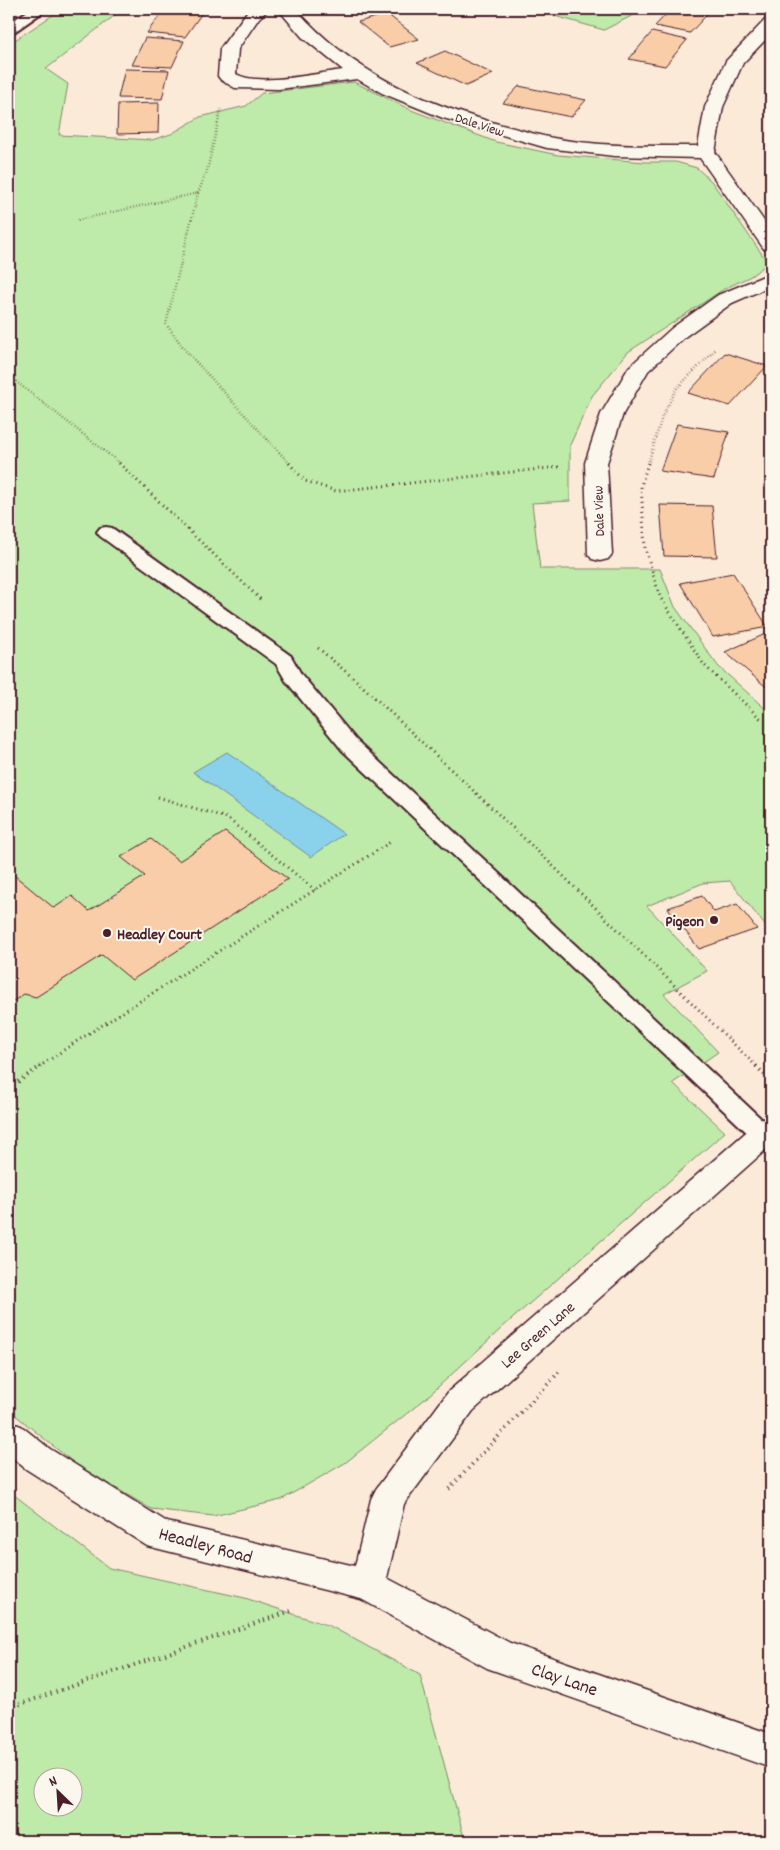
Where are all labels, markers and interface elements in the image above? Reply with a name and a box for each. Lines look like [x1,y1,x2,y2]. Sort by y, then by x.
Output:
street label: Dale View [452,109,507,143]
street label: Dale View [589,485,611,537]
place label: Pigeon [665,911,704,934]
marker: Pigeon [708,914,720,926]
place label: Headley Court [117,924,202,947]
marker: Headley Court [101,927,113,939]
street label: Lee Green Lane [496,1297,581,1375]
street label: Headley Road [155,1522,255,1573]
street label: Clay Lane [527,1657,601,1705]
north arrow [32,1768,82,1818]
text: N [46,1771,61,1793]

